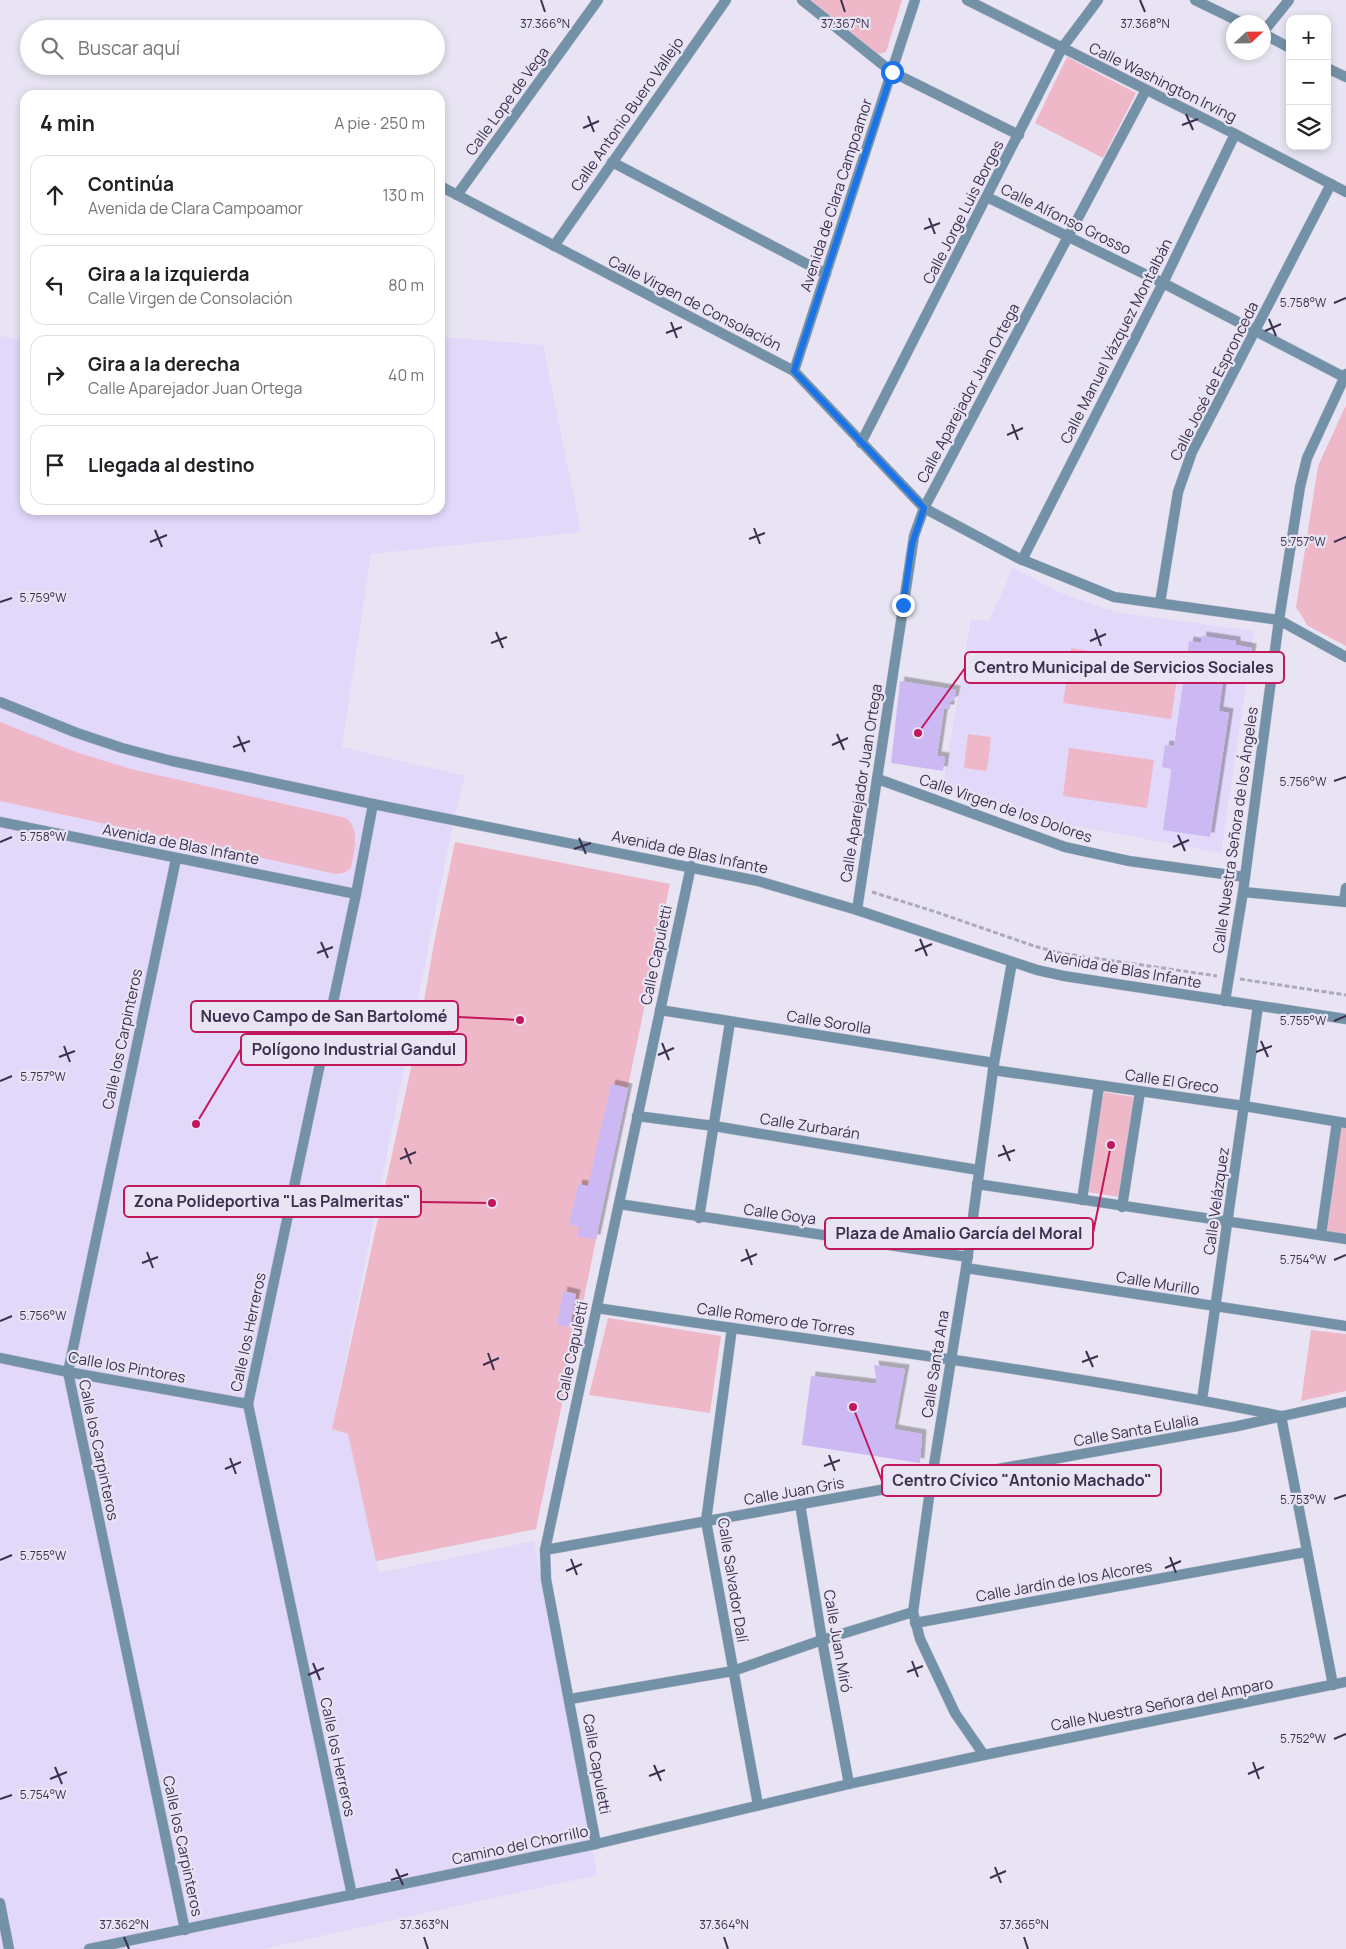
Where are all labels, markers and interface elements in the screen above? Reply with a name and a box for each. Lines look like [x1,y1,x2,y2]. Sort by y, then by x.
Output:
text: 37.366°N [520,15,570,32]
text: 37.367°N [821,15,869,32]
text: 37.368°N [1120,15,1170,32]
north arrow [1226,15,1271,60]
map controls [1286,15,1331,150]
button: + [1286,15,1331,60]
search box [20,20,445,75]
street label: Calle Antonio Buero Vallejo [566,32,689,195]
icon: search [38,34,66,62]
text: Buscar aquí [78,35,180,61]
street label: Calle Washington Irving [1086,37,1240,127]
street label: Calle Lope de Vega [460,42,554,160]
button: − [1286,60,1331,105]
route start [881,61,904,84]
street label: Avenida de Clara Campoamor [795,95,877,294]
button: layers [1286,105,1331,150]
text: 4 min [40,109,95,137]
text: A pie · 250 m [334,112,425,134]
street label: Calle Jorge Luis Borges [918,136,1009,288]
text: Continúa [88,171,174,197]
street label: Calle Alfonso Grosso [997,178,1135,260]
icon: ahead [41,181,69,209]
text: 130 m [382,184,424,206]
text: Avenida de Clara Campoamor [88,197,303,219]
street label: Calle Manuel Vázquez Montalbán [1055,235,1177,447]
street label: Calle Virgen de Consolación [605,250,785,356]
text: Gira a la izquierda [88,261,249,287]
icon: left [41,271,69,299]
text: 80 m [388,274,424,296]
text: Calle Virgen de Consolación [88,287,292,309]
text: 5.758°W [1280,294,1327,311]
street label: Calle José de Espronceda [1165,298,1263,464]
street label: Calle Aparejador Juan Ortega [912,299,1024,487]
text: Gira a la derecha [88,351,240,377]
icon: right [41,361,69,389]
text: 40 m [388,364,424,386]
text: Calle Aparejador Juan Ortega [88,377,302,399]
icon: arrive [41,451,69,479]
text: Llegada al destino [88,452,255,478]
text: 5.757°W [1280,533,1327,550]
text: 5.759°W [20,589,67,606]
route end [892,594,915,617]
callout: Centro Municipal de Servicios Sociales [965,652,1284,683]
text: Centro Municipal de Servicios Sociales [974,656,1274,678]
street label: Calle Aparejador Juan Ortega [835,682,887,884]
street label: Calle Nuestra Señora de los Ángeles [1207,705,1263,954]
street label: Calle Virgen de los Dolores [917,769,1095,848]
text: 5.756°W [1280,773,1327,790]
street label: Avenida de Blas Infante [101,819,261,870]
street label: Avenida de Blas Infante [610,825,770,879]
text: 5.758°W [20,828,67,845]
street label: Calle Capuletti [635,903,677,1007]
street label: Avenida de Blas Infante [1043,945,1203,993]
street label: Calle los Carpinteros [97,967,147,1111]
callout: Nuevo Campo de San Bartolomé [191,1001,458,1032]
text: Nuevo Campo de San Bartolomé [201,1005,448,1027]
street label: Calle Sorolla [785,1005,873,1039]
text: 5.755°W [1280,1012,1327,1029]
callout: Polígono Industrial Gandul [241,1034,466,1065]
text: Polígono Industrial Gandul [252,1038,456,1060]
street label: Calle El Greco [1124,1064,1220,1098]
text: 5.757°W [20,1068,67,1085]
street label: Calle Zurbarán [759,1108,862,1144]
street label: Calle Velázquez [1198,1146,1234,1256]
callout: Zona Polideportiva "Las Palmeritas" [124,1186,421,1217]
text: Zona Polideportiva "Las Palmeritas" [134,1190,410,1212]
street label: Calle Goya [742,1199,818,1229]
callout: Plaza de Amalio García del Moral [825,1218,1093,1249]
text: Plaza de Amalio García del Moral [835,1222,1083,1244]
text: 5.754°W [1280,1251,1327,1268]
street label: Calle Murillo [1115,1266,1201,1300]
street label: Calle los Herreros [225,1270,271,1394]
street label: Calle Romero de Torres [696,1298,856,1341]
street label: Calle Capuletti [551,1299,593,1403]
text: 5.756°W [20,1307,67,1324]
street label: Calle Santa Ana [916,1309,954,1419]
street label: Calle los Pintores [67,1346,188,1388]
street label: Calle los Carpinteros [74,1378,124,1522]
street label: Calle Santa Eulalia [1072,1409,1200,1451]
callout: Centro Cívico "Antonio Machado" [882,1465,1161,1496]
text: Centro Cívico "Antonio Machado" [892,1469,1152,1491]
street label: Calle Juan Gris [742,1472,846,1510]
text: 5.753°W [1280,1491,1327,1508]
street label: Calle Salvador Dalí [713,1516,753,1644]
text: 5.755°W [20,1547,67,1564]
street label: Calle Jardín de los Alcores [974,1555,1154,1607]
street label: Calle Juan Miró [819,1588,857,1694]
street label: Calle Nuestra Señora del Amparo [1049,1672,1275,1736]
street label: Calle los Herreros [315,1695,361,1819]
street label: Calle Capuletti [578,1712,616,1816]
text: 5.752°W [1280,1730,1327,1747]
street label: Calle los Carpinteros [158,1774,208,1918]
text: 5.754°W [20,1786,67,1803]
street label: Camino del Chorrillo [450,1820,590,1870]
text: 37.362°N [99,1916,149,1933]
text: 37.363°N [399,1916,449,1933]
text: 37.364°N [699,1916,749,1933]
text: 37.365°N [999,1916,1049,1933]

